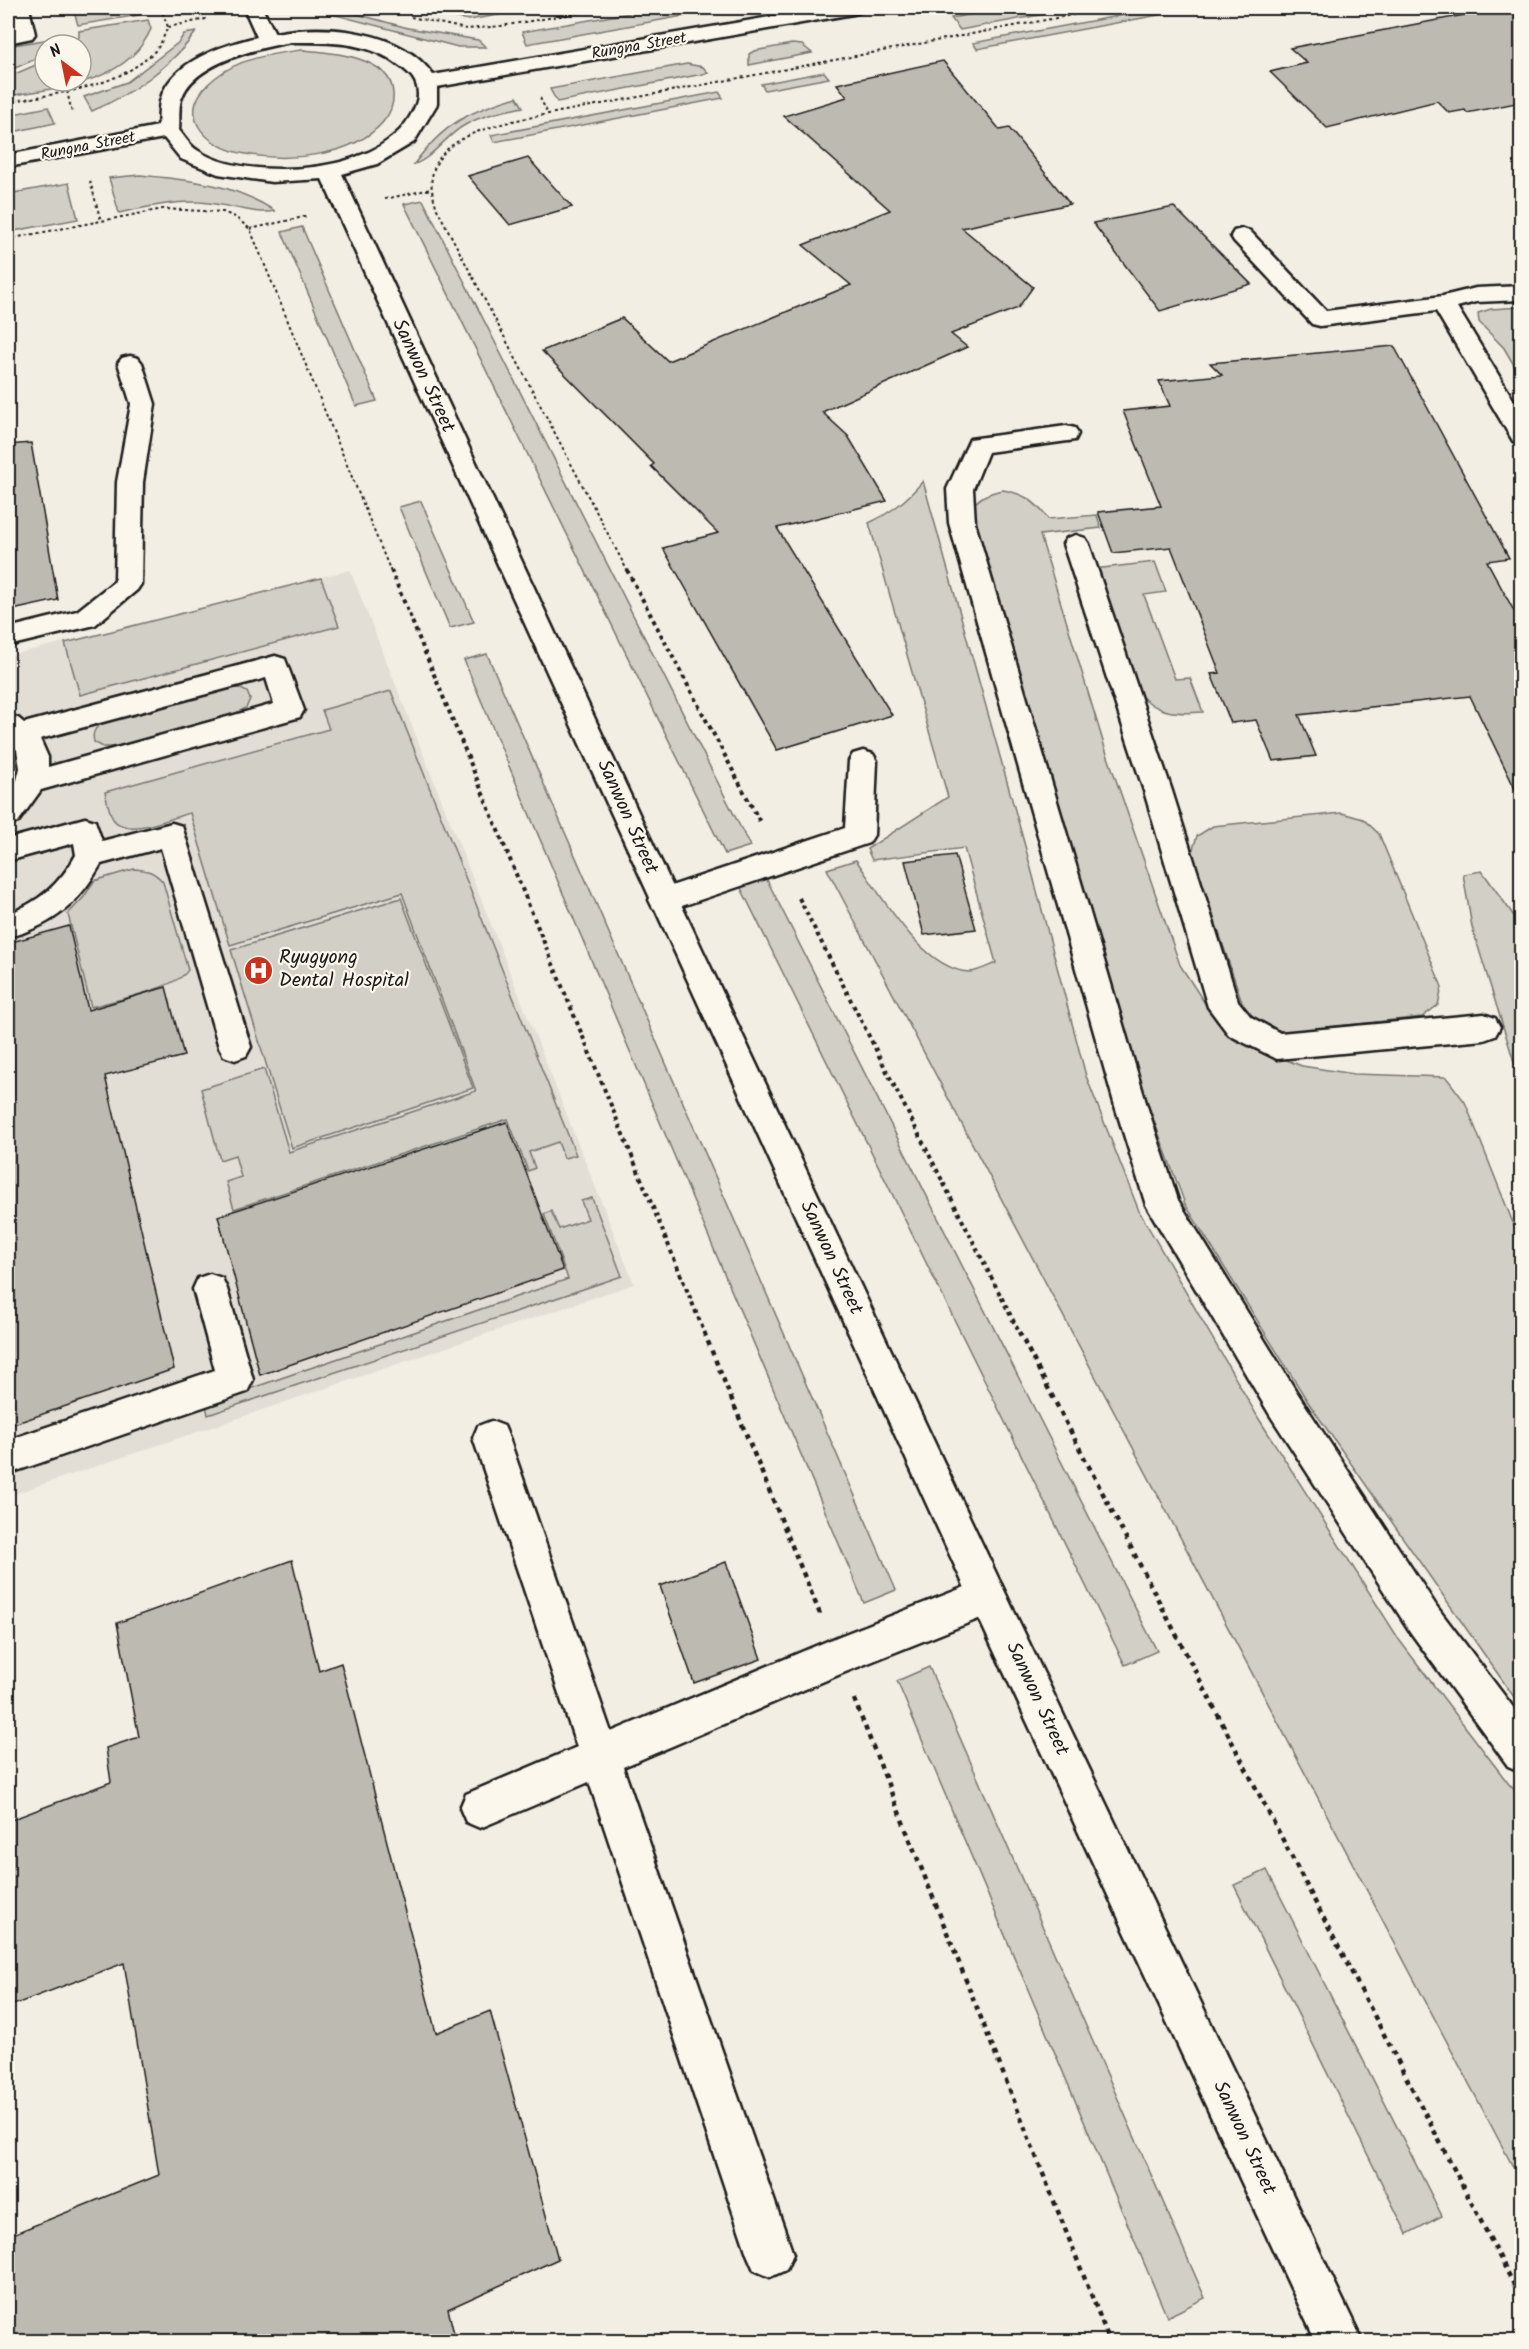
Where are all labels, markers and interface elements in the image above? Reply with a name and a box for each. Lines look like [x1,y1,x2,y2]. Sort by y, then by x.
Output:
street label: Rungna Street [589,25,689,67]
north arrow [33,33,93,93]
text: N [45,38,67,65]
street label: Rungna Street [38,124,138,167]
street label: Sanwon Street [383,314,464,439]
street label: Sanwon Street [587,754,667,880]
place label: Ryugyong Dental Hospital [279,942,409,997]
hospital icon: Ryugyong Dental Hospital [242,954,274,986]
street label: Sanwon Street [791,1196,872,1321]
street label: Sanwon Street [997,1637,1078,1762]
street label: Sanwon Street [1204,2076,1285,2201]

